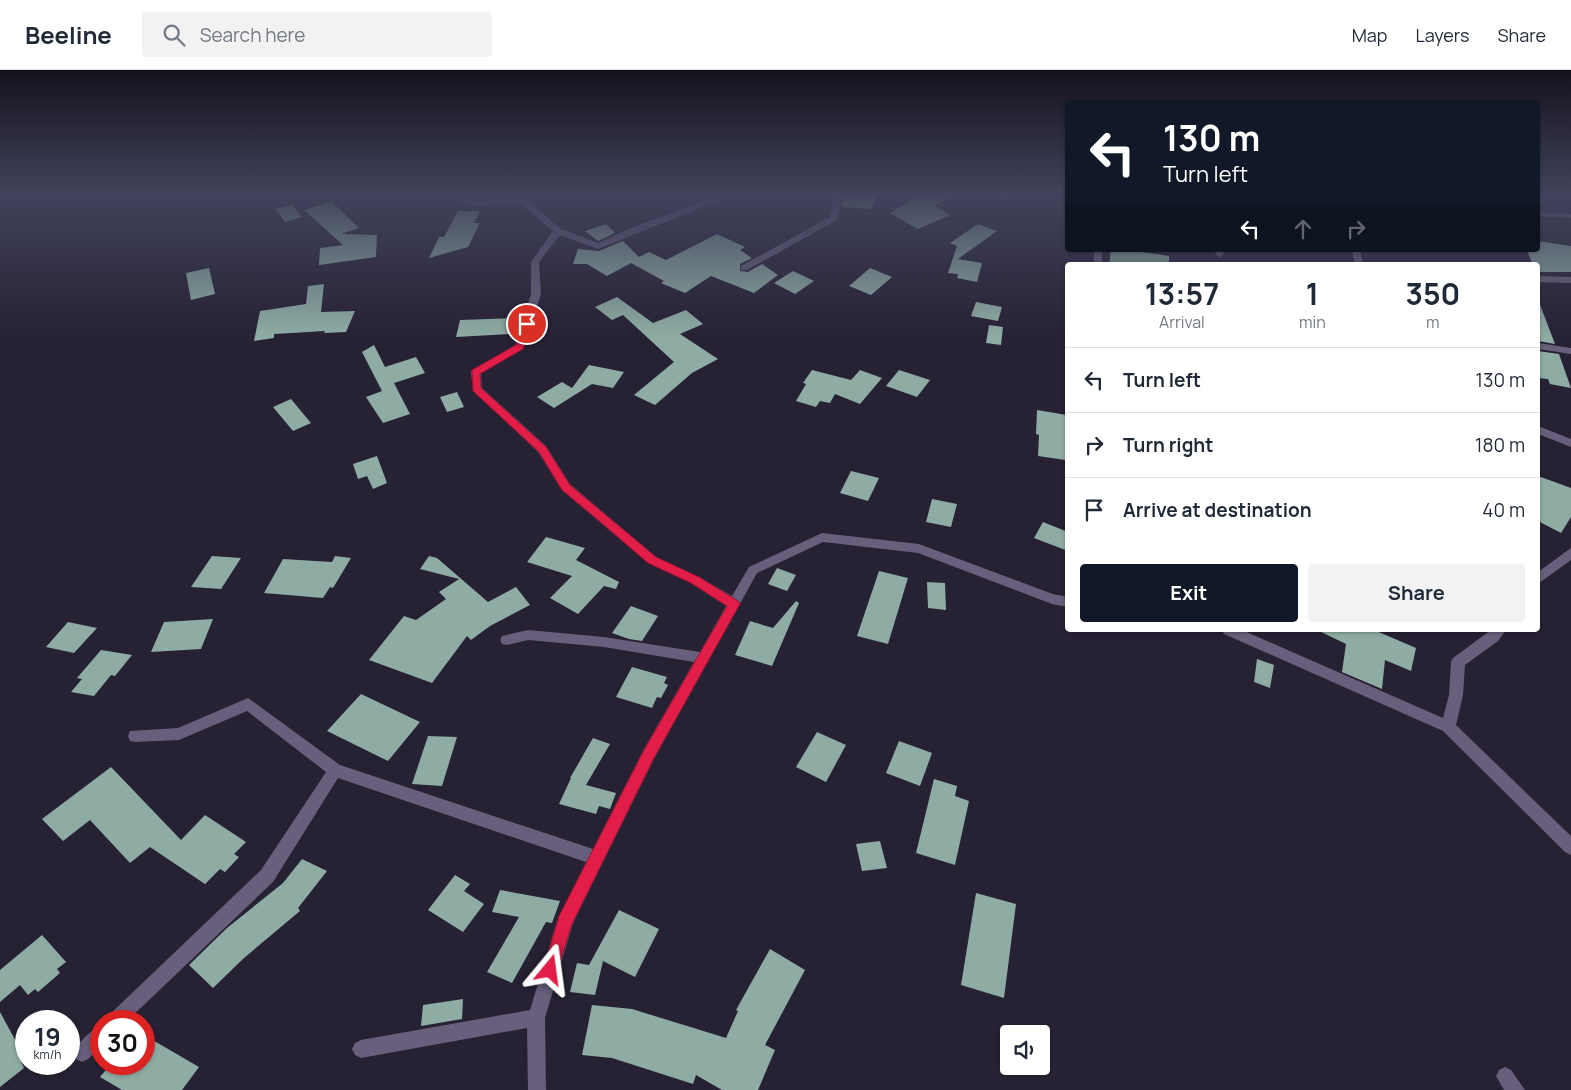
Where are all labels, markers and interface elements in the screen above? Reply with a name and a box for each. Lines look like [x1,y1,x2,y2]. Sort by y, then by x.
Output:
search box [142,12,492,57]
text: Beeline [25,18,112,51]
icon: search [160,21,188,49]
text: Search here [200,22,305,48]
text: Map [1352,23,1387,47]
text: Layers [1415,23,1469,47]
text: Share [1497,23,1546,47]
text: 130 m [1163,114,1260,162]
icon: left [1080,120,1145,185]
text: Turn left [1163,159,1248,189]
icon: left [1236,215,1264,243]
icon: ahead [1289,215,1317,243]
icon: right [1342,215,1370,243]
text: 13:57 [1145,273,1219,314]
text: 1 [1306,273,1319,314]
text: 350 [1405,273,1460,314]
pin [506,303,548,345]
icon: arrive [513,310,541,338]
text: Arrival [1159,311,1205,333]
text: min [1299,311,1326,333]
text: m [1426,311,1440,333]
icon: left [1080,366,1108,394]
text: Turn left [1123,367,1201,393]
text: 130 m [1476,367,1525,393]
icon: right [1080,431,1108,459]
text: Turn right [1123,432,1213,458]
text: 180 m [1475,432,1525,458]
icon: arrive [1080,496,1108,524]
text: Arrive at destination [1123,497,1312,523]
text: 40 m [1482,497,1525,523]
button: Exit [1080,564,1298,622]
button: Share [1308,564,1525,622]
position arrow [523,943,575,995]
speed limit sign: 30 [90,1010,155,1075]
text: 19 [34,1019,61,1054]
map controls [1000,1025,1050,1075]
button: sound [1000,1025,1050,1075]
text: km/h [34,1046,61,1063]

